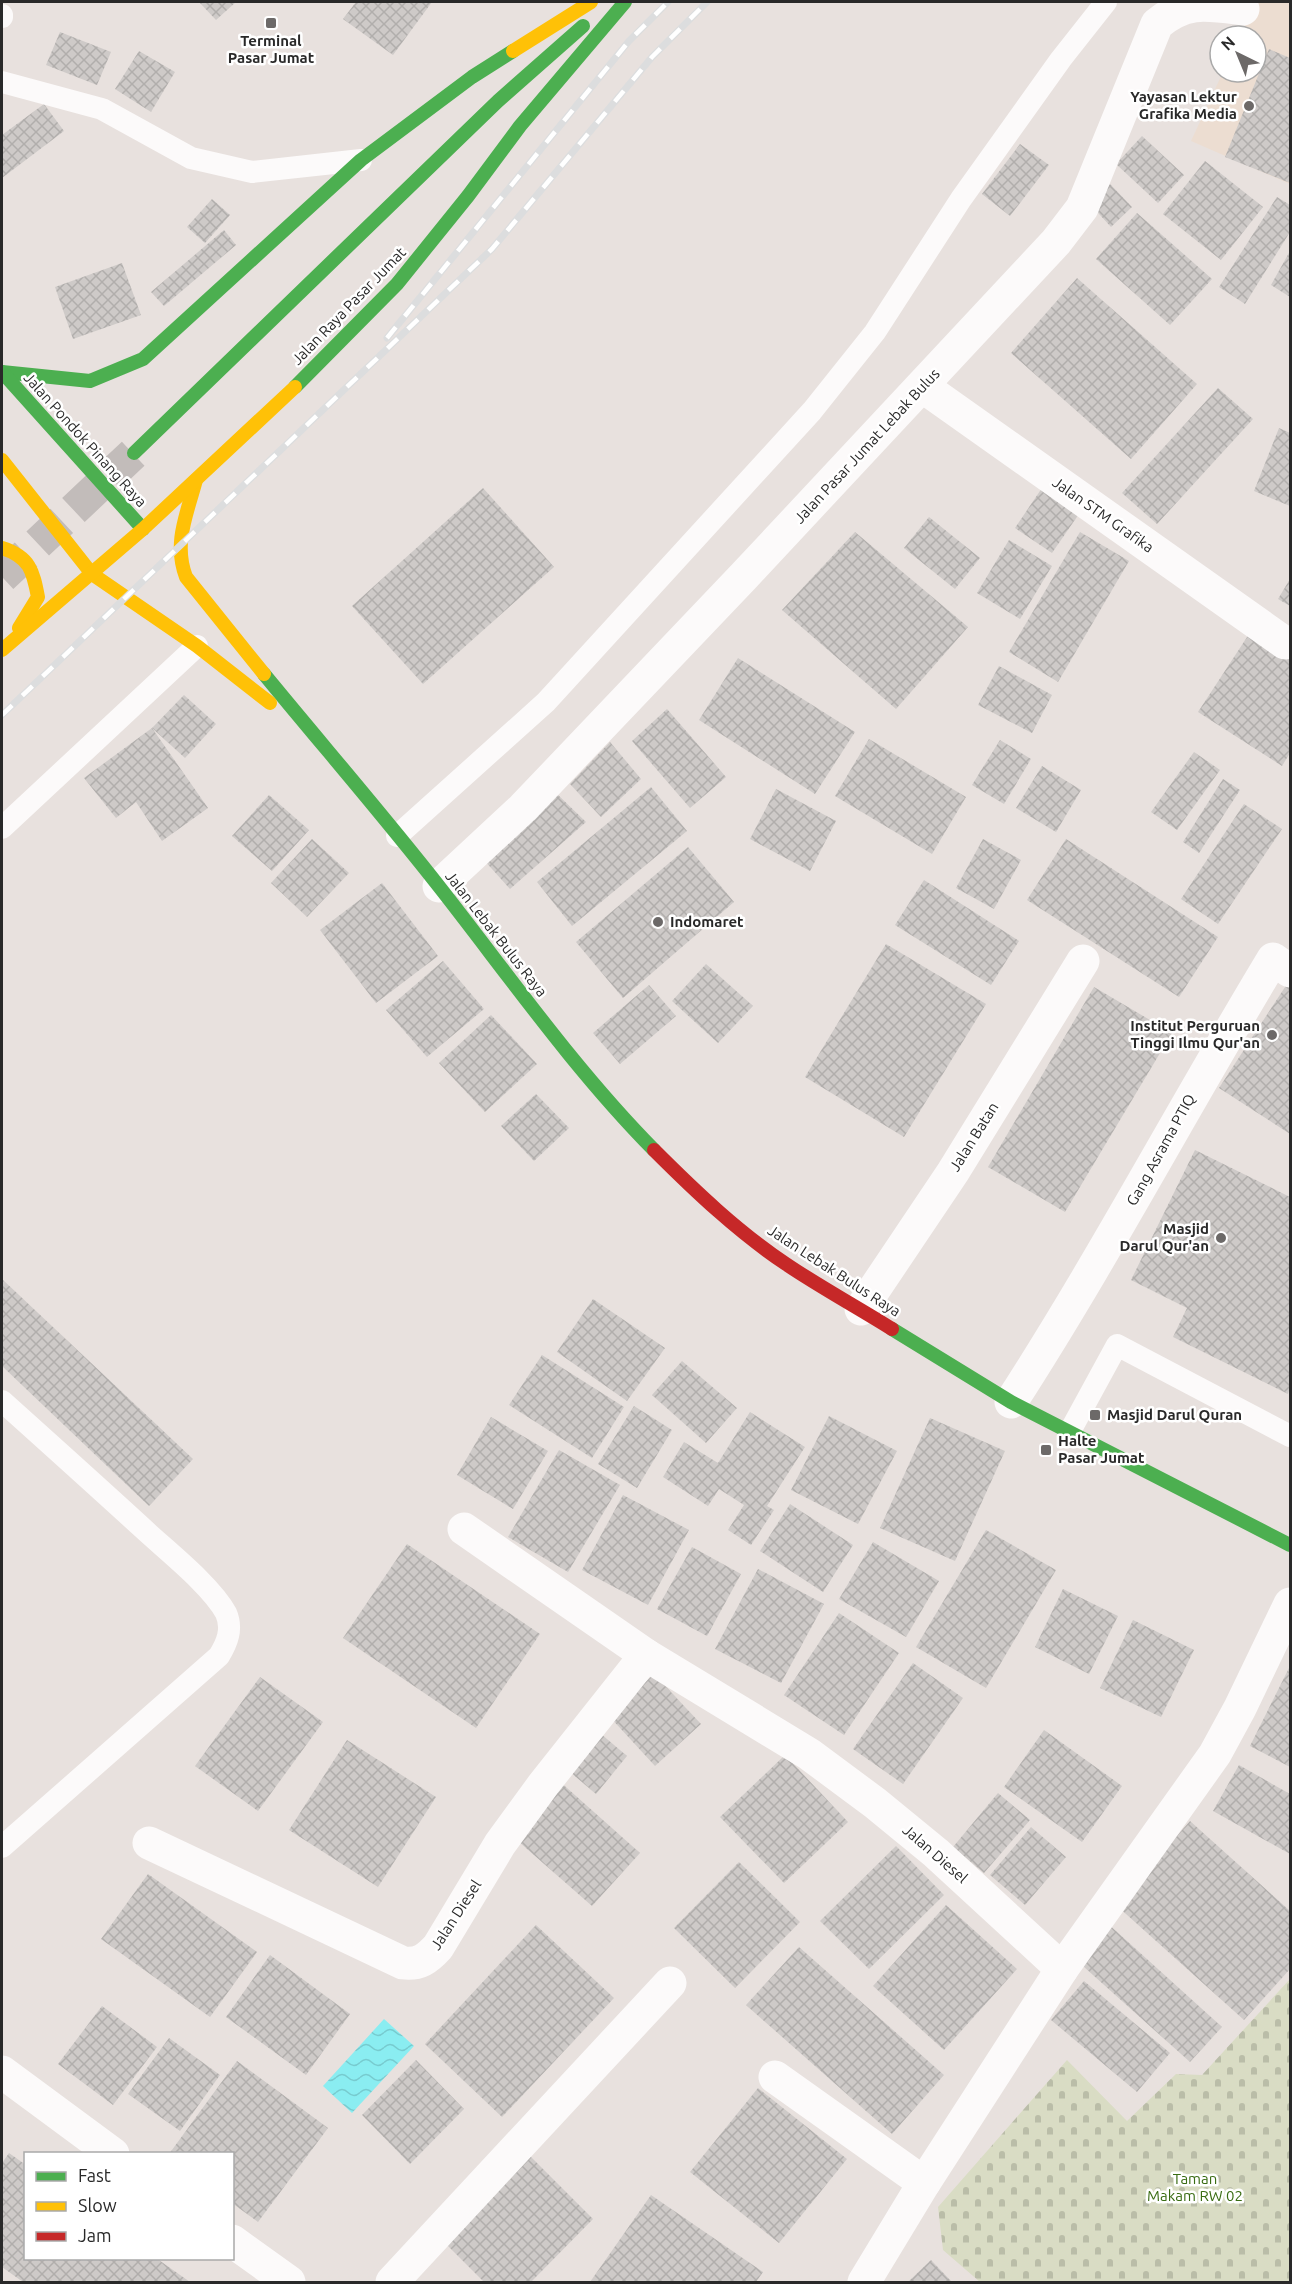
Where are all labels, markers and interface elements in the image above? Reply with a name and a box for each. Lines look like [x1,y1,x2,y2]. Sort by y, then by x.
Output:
marker: Terminal Pasar Jumat [264,16,278,30]
north arrow [1208,24,1268,84]
place label: Terminal Pasar Jumat [228,32,315,66]
text: N [1217,32,1238,54]
place label: Yayasan Lektur Grafika Media [1130,88,1238,122]
marker: Yayasan Lektur Grafika Media [1242,99,1256,113]
street label: Jalan Raya Pasar Jumat [288,243,409,368]
street label: Jalan Pasar Jumat Lebak Bulus [790,365,943,526]
street label: Jalan Pondok Pinang Raya [21,369,150,510]
street label: Jalan STM Grafika [1050,473,1157,556]
street label: Jalan Lebak Bulus Raya [442,868,551,1000]
place label: Indomaret [670,913,744,930]
marker: Indomaret [651,915,665,929]
place label: Institut Perguruan Tinggi Ilmu Qur'an [1130,1017,1260,1051]
marker: Institut Perguruan Tinggi Ilmu Qur'an [1265,1028,1279,1042]
street label: Gang Asrama PTIQ [1123,1091,1198,1209]
street label: Jalan Batan [946,1099,1001,1174]
place label: Masjid Darul Qur'an [1120,1220,1209,1254]
street label: Jalan Lebak Bulus Raya [765,1221,904,1320]
marker: Masjid Darul Qur'an [1214,1231,1228,1245]
place label: Masjid Darul Quran [1107,1406,1242,1423]
marker: Masjid Darul Quran [1088,1408,1102,1422]
place label: Halte Pasar Jumat [1058,1432,1145,1466]
marker: Halte Pasar Jumat [1039,1443,1053,1457]
street label: Jalan Diesel [900,1821,971,1886]
street label: Jalan Diesel [427,1876,485,1953]
legend [24,2152,234,2260]
text: Fast [78,2165,111,2185]
park label: Taman Makam RW 02 [1147,2170,1243,2204]
text: Slow [78,2195,117,2215]
text: Jam [78,2225,112,2245]

